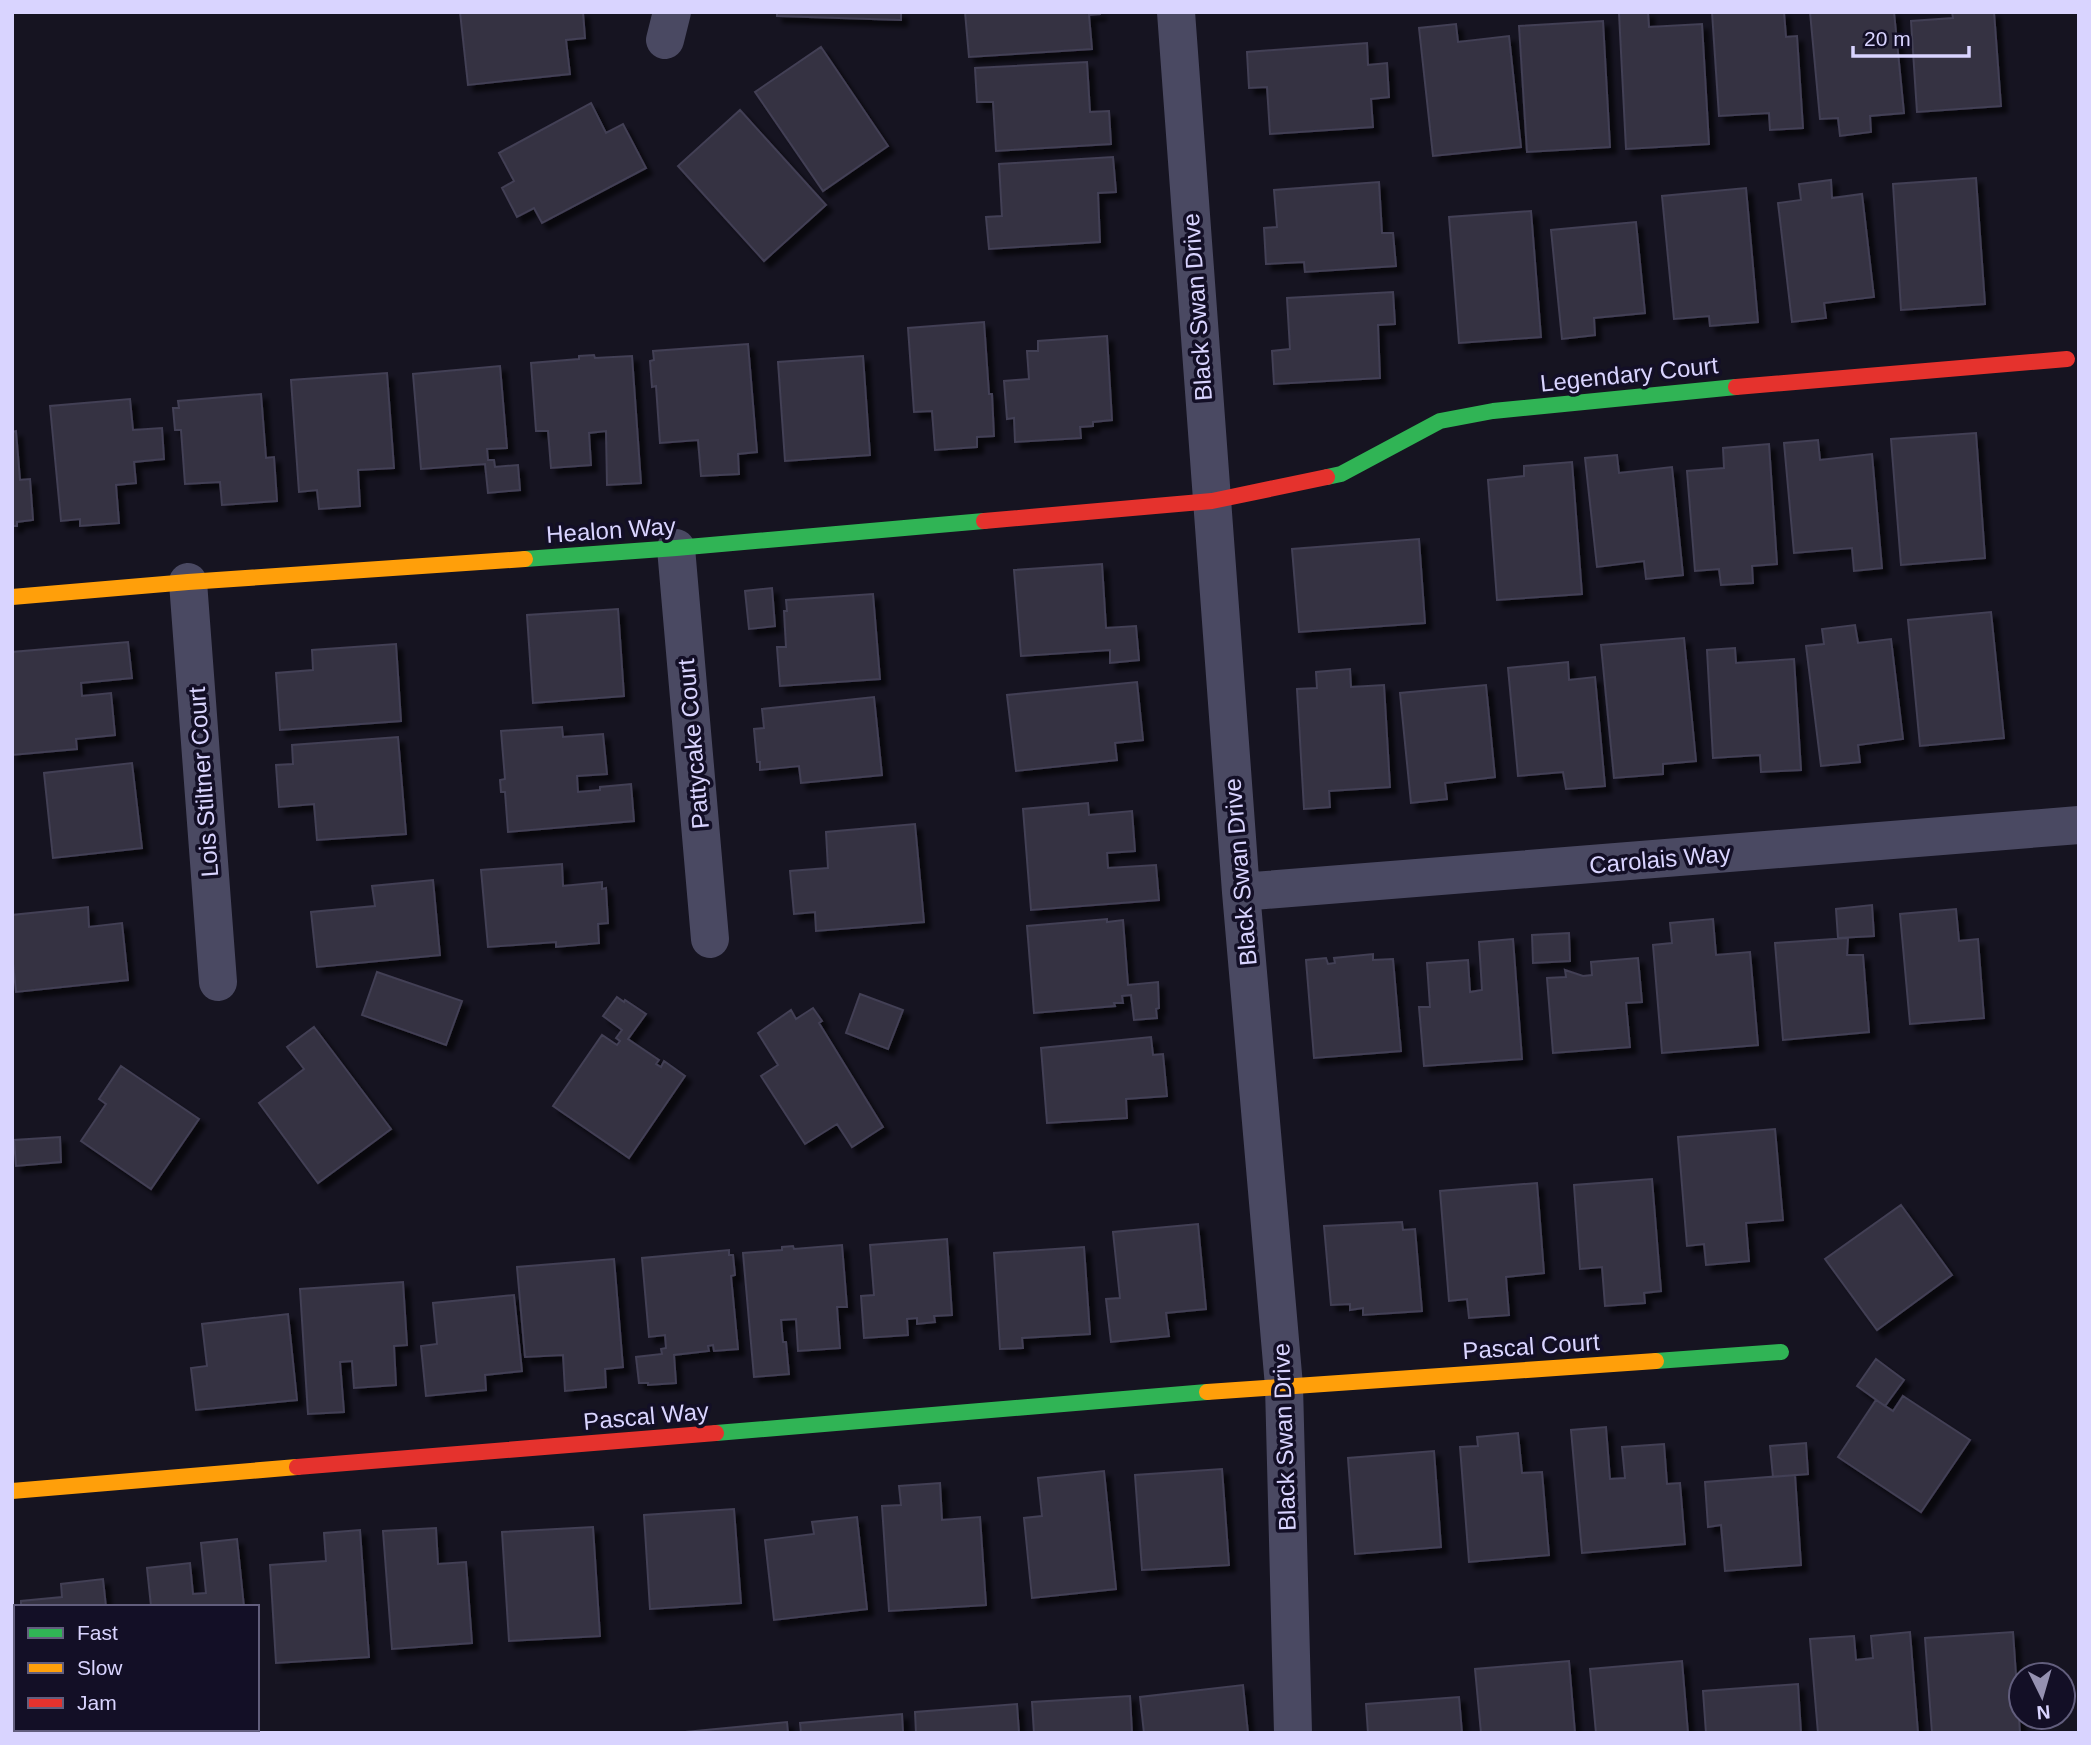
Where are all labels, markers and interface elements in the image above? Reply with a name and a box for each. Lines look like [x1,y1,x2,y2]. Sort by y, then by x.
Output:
scale bar [1853,14,1968,58]
text: 20 m [1864,27,1911,50]
street label: Black Swan Drive [1177,212,1217,402]
street label: Legendary Court [1539,351,1720,397]
street label: Healon Way [545,512,677,548]
street label: Pattycake Court [672,657,714,830]
street label: Lois Stiltner Court [183,686,223,878]
street label: Black Swan Drive [1218,777,1262,967]
street label: Carolais Way [1588,839,1732,879]
street label: Pascal Court [1462,1328,1601,1364]
street label: Black Swan Drive [1267,1343,1301,1531]
street label: Pascal Way [582,1397,710,1435]
legend [14,1605,259,1731]
text: Fast [77,1621,118,1644]
text: Slow [77,1656,123,1679]
north arrow [2007,1661,2077,1731]
text: Jam [77,1691,117,1714]
text: N [2036,1701,2051,1723]

